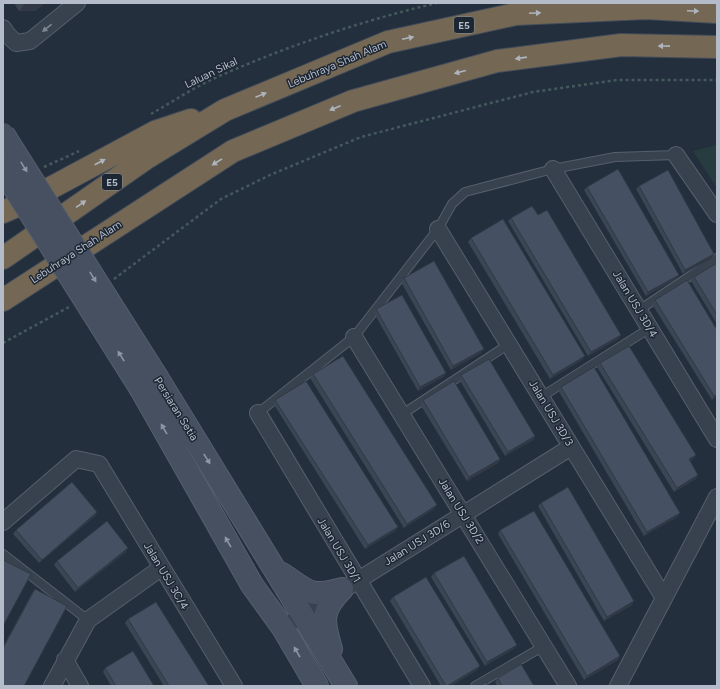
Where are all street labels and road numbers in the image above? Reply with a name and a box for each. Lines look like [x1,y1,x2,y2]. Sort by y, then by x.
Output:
road number: E5 [454,17,474,33]
street label: Lebuhraya Shah Alam [286,37,388,91]
street label: Laluan Sikal [183,55,239,91]
road number: E5 [102,174,122,190]
street label: Lebuhraya Shah Alam [28,218,124,286]
street label: Jalan USJ 3D/4 [610,268,660,340]
street label: Persiaran Setia [151,375,201,443]
street label: Jalan USJ 3D/3 [526,378,576,448]
street label: Jalan USJ 3D/2 [436,476,486,546]
street label: Jalan USJ 3D/1 [315,515,363,585]
street label: Jalan USJ 3D/6 [382,518,452,568]
street label: Jalan USJ 3C/4 [141,540,191,612]

